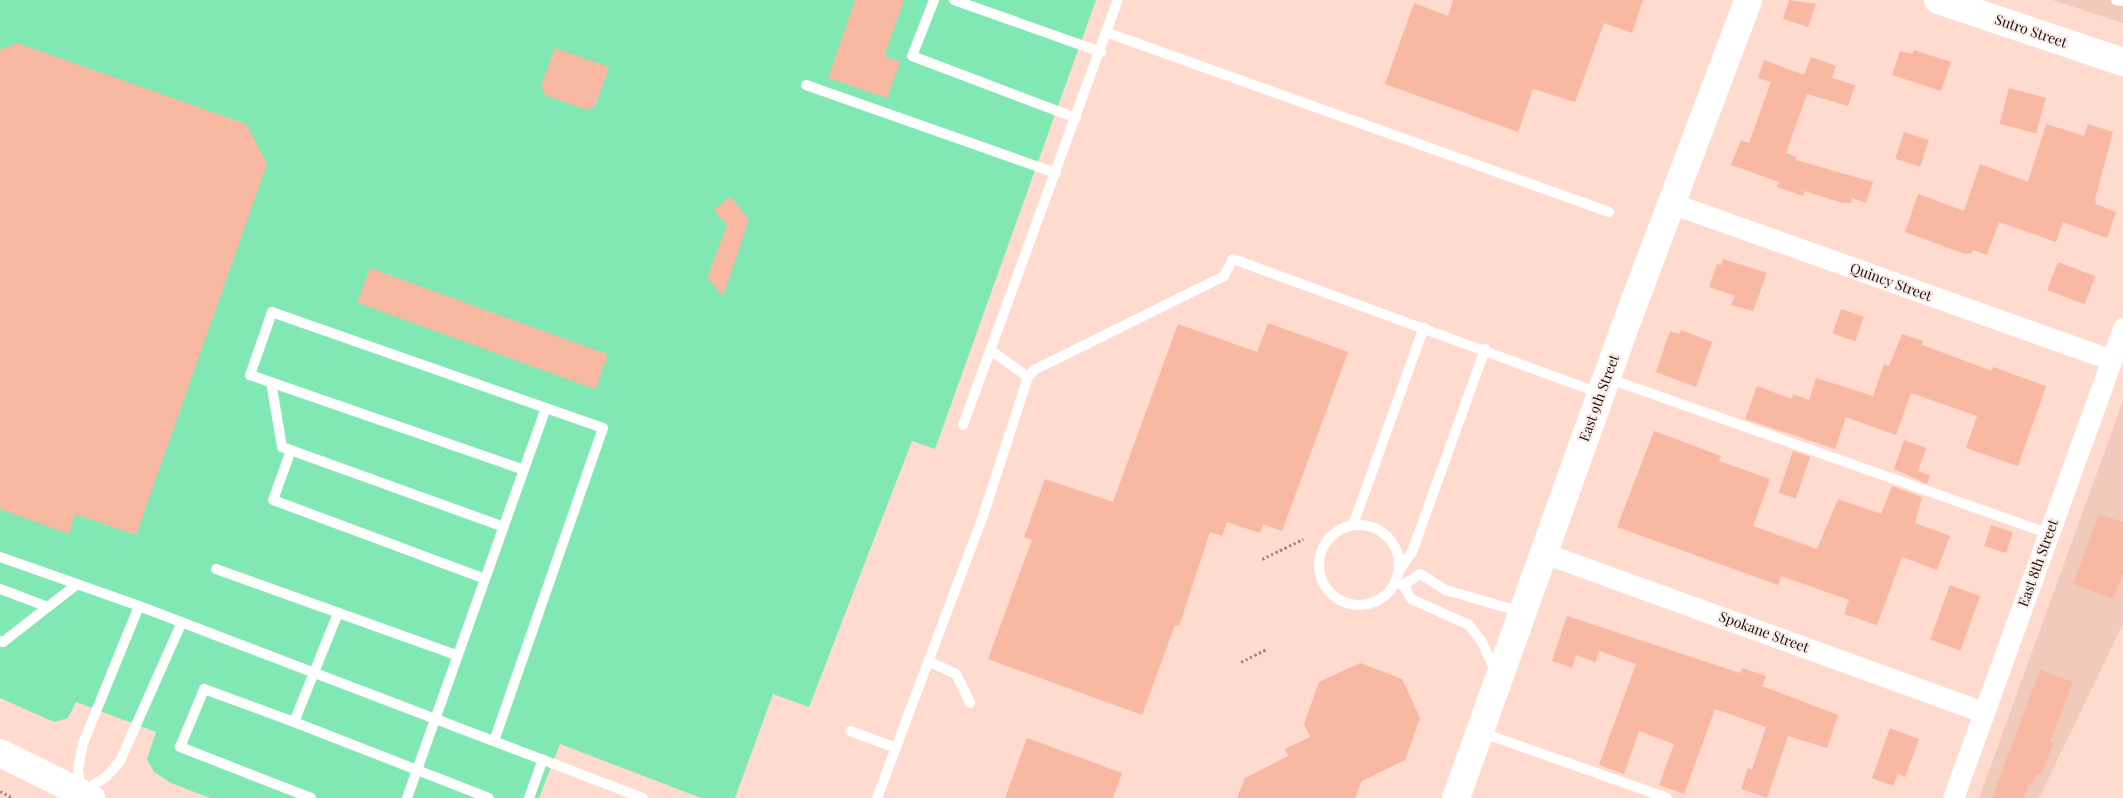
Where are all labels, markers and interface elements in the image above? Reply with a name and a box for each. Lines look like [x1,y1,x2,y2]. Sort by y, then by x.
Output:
street label: Sutro Street [1993,11,2069,51]
street label: Quincy Street [1848,259,1934,305]
street label: East 9th Street [1575,352,1623,444]
street label: East 8th Street [2014,517,2062,609]
street label: Spokane Street [1717,608,1811,656]

